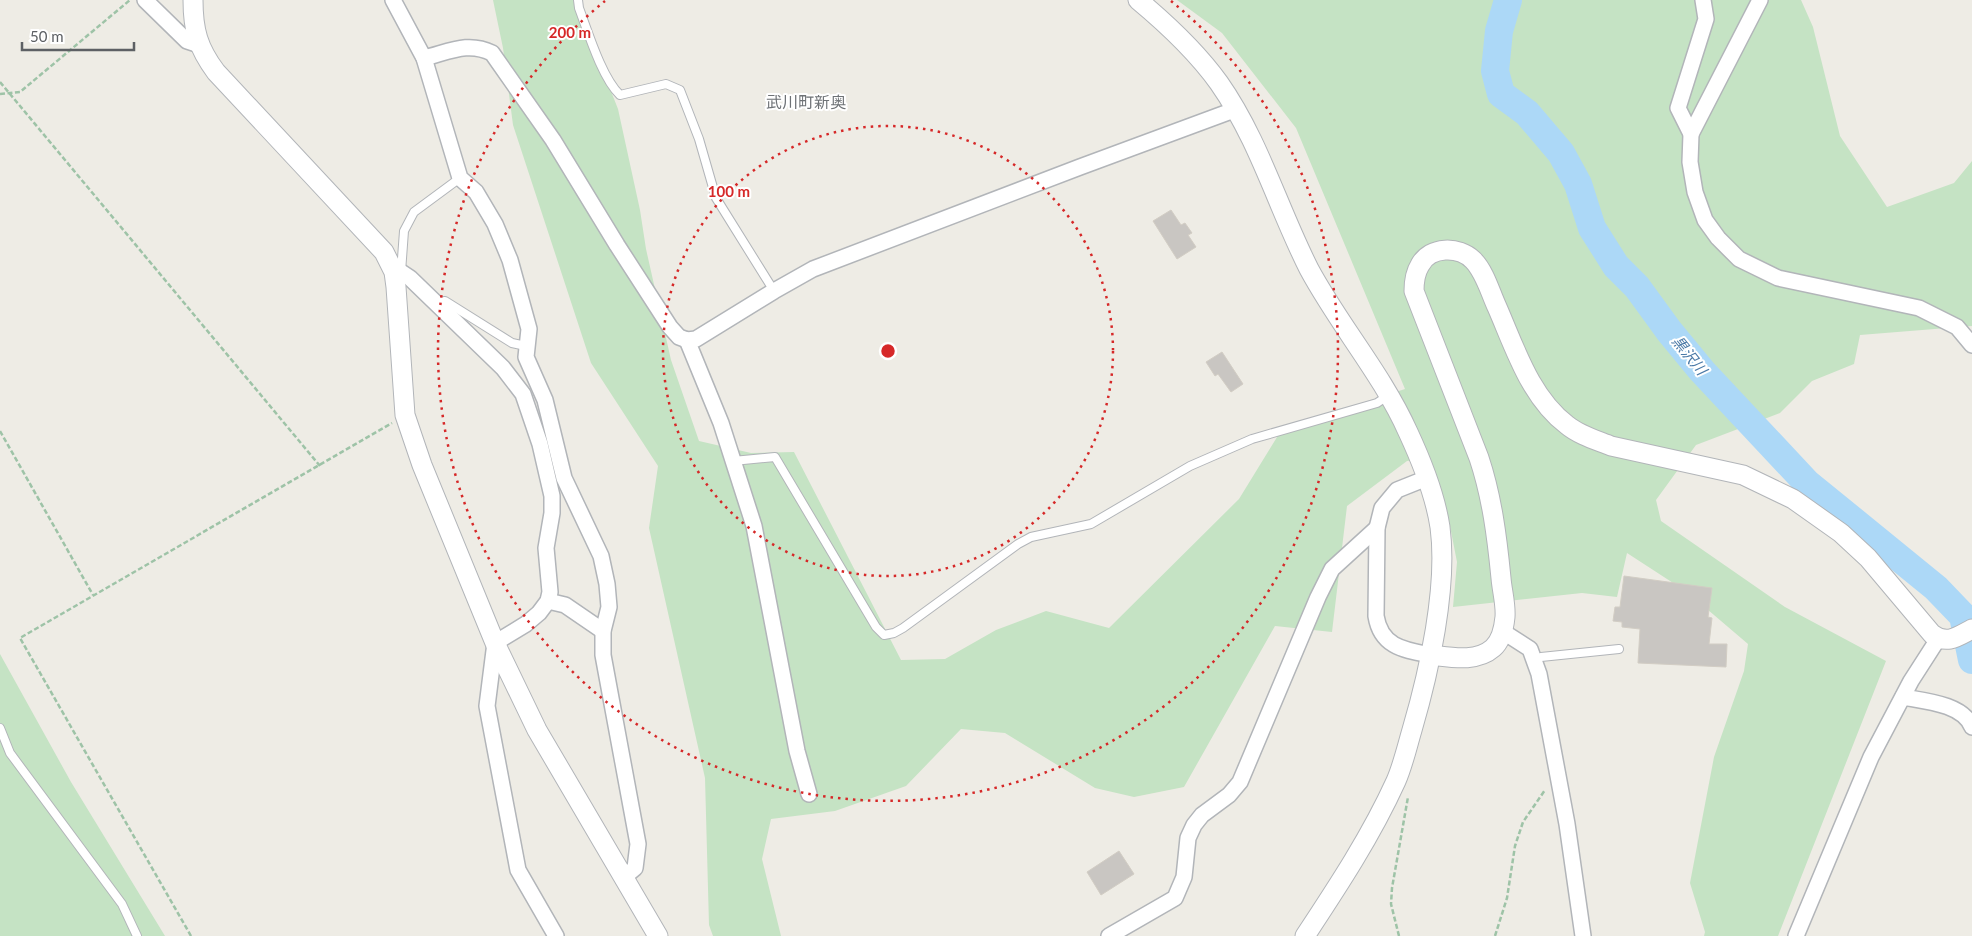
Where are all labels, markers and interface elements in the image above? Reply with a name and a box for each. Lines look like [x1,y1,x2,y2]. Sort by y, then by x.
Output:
scale bar [22,20,135,52]
text: 200 m [549,23,591,41]
text: 50 m [30,27,64,45]
district label: 武川町新奥 [766,92,846,111]
text: 100 m [708,182,750,200]
water label: 黒沢川 [1669,332,1712,380]
centre of rings [879,342,897,360]

